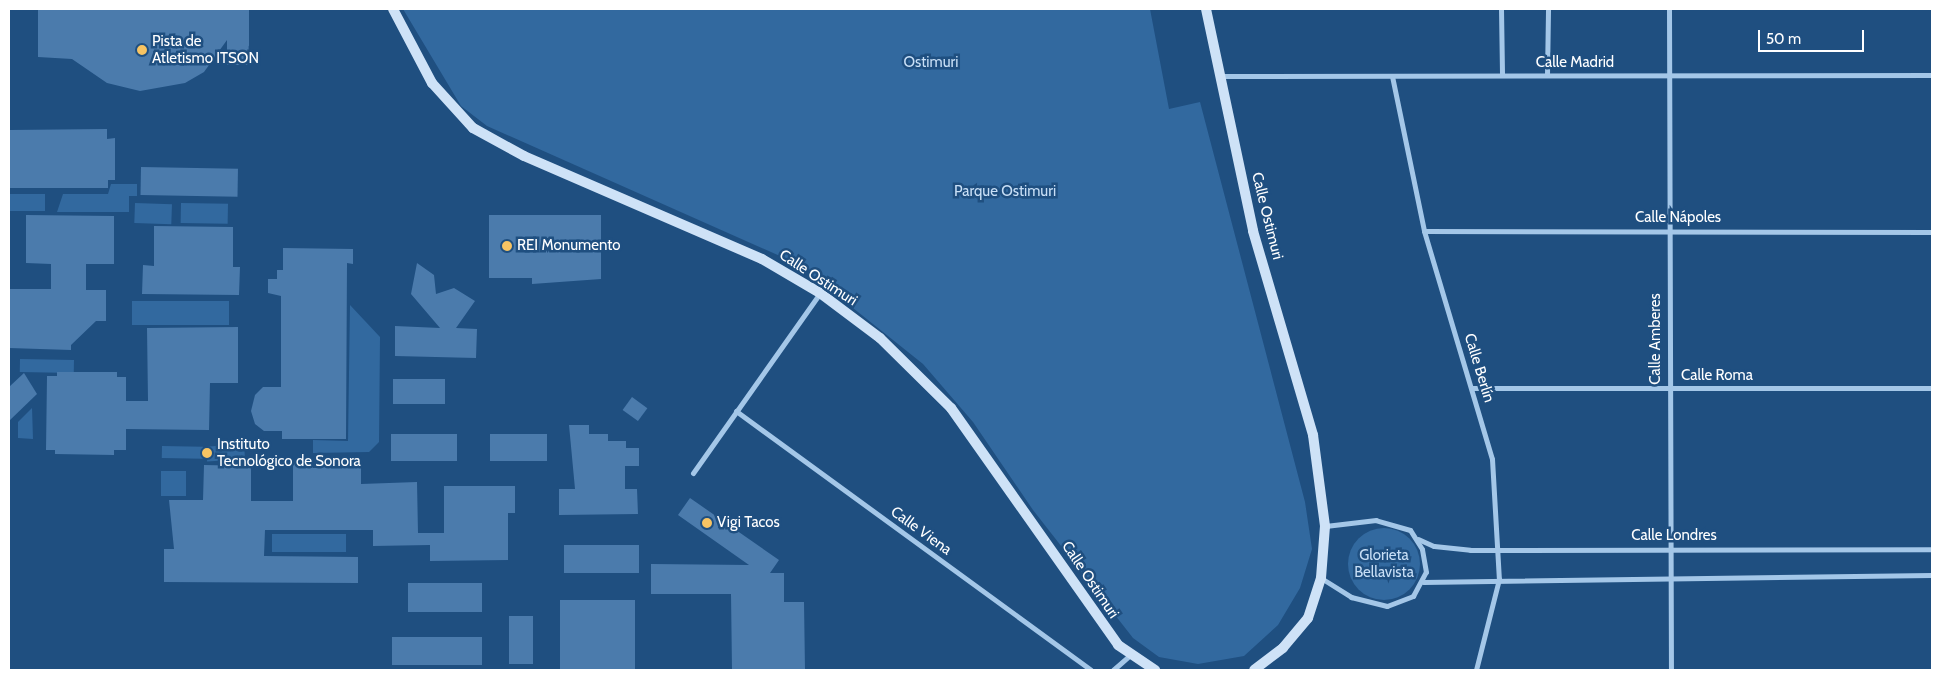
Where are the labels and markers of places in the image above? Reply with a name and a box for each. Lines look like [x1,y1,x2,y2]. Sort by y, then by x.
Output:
place label: Pista de Atletismo ITSON [152,32,259,67]
marker: Pista de Atletismo ITSON [136,44,148,56]
place label: REI Monumento [517,237,620,255]
marker: REI Monumento [501,240,513,252]
place label: Instituto Tecnológico de Sonora [217,435,361,470]
marker: Instituto Tecnológico de Sonora [201,447,213,459]
place label: Vigi Tacos [717,514,780,532]
marker: Vigi Tacos [701,517,713,529]

